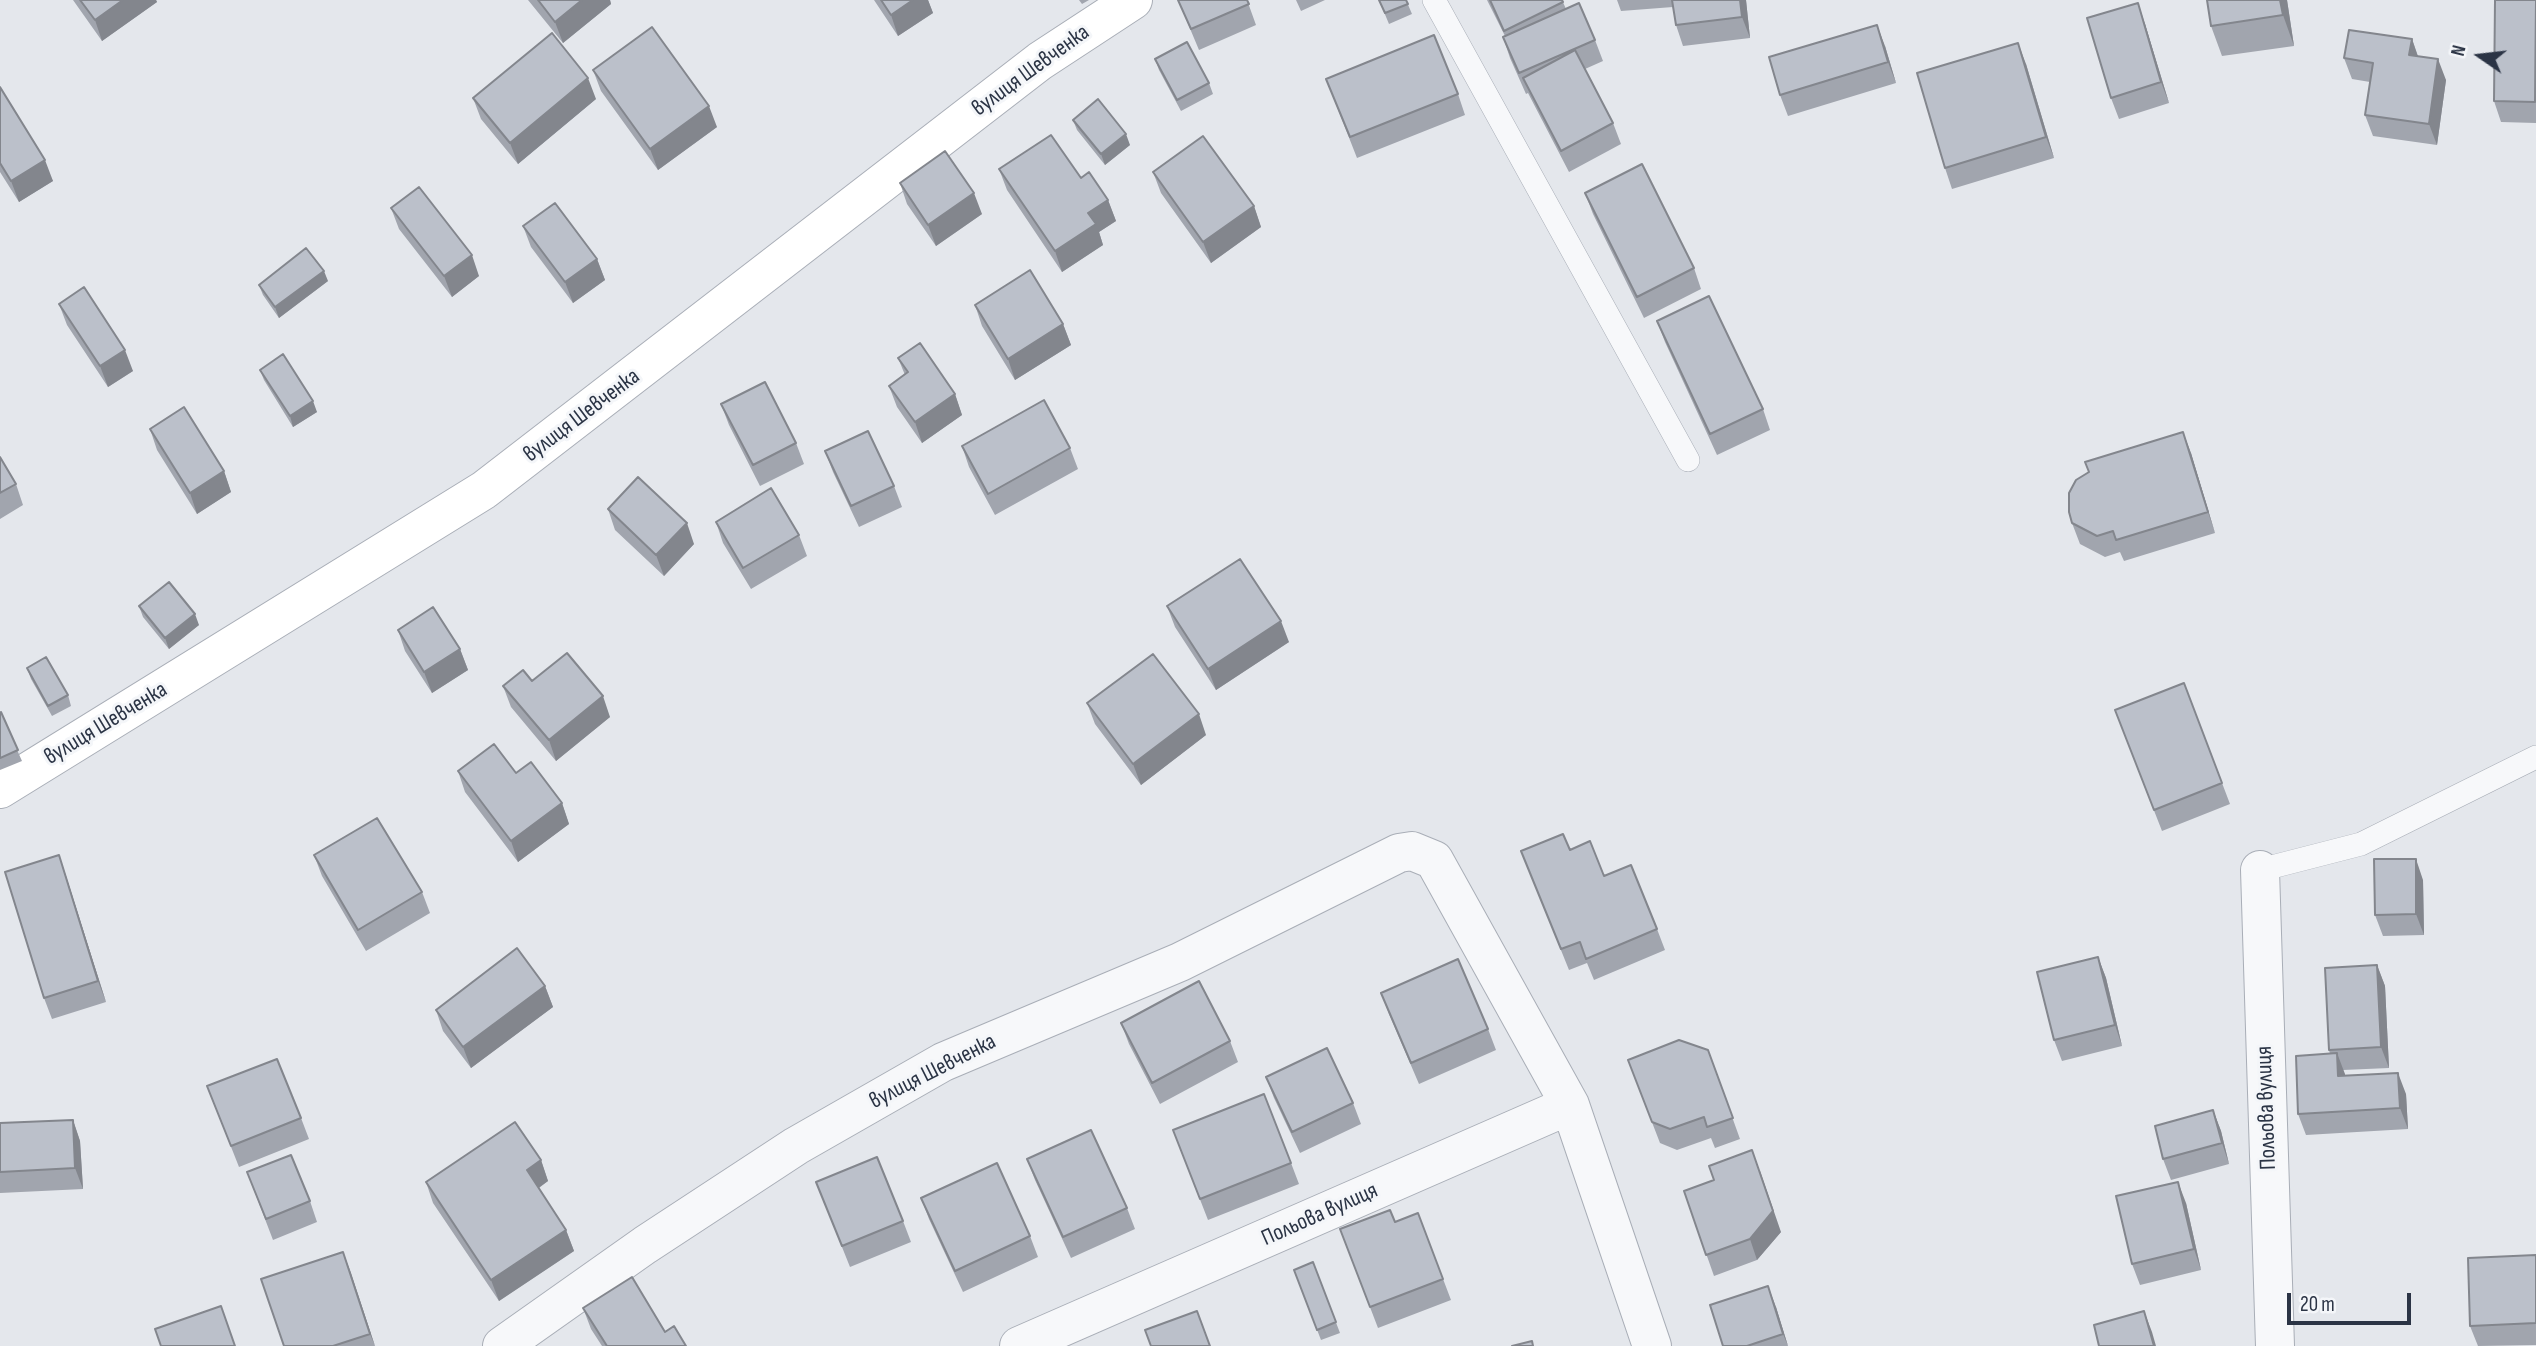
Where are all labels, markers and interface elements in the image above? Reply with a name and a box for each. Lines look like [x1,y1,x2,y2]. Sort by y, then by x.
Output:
street label: вулиця Шевченка [967,19,1095,123]
north arrow [2445,21,2515,91]
text: N [2447,43,2472,59]
street label: вулиця Шевченка [518,363,646,469]
street label: вулиця Шевченка [40,677,172,771]
street label: вулиця Шевченка [865,1028,1001,1116]
street label: Польова вулиця [2251,1045,2283,1171]
street label: Польова вулиця [1258,1177,1382,1253]
scale bar [2291,1280,2415,1324]
text: 20 m [2300,1292,2335,1317]

